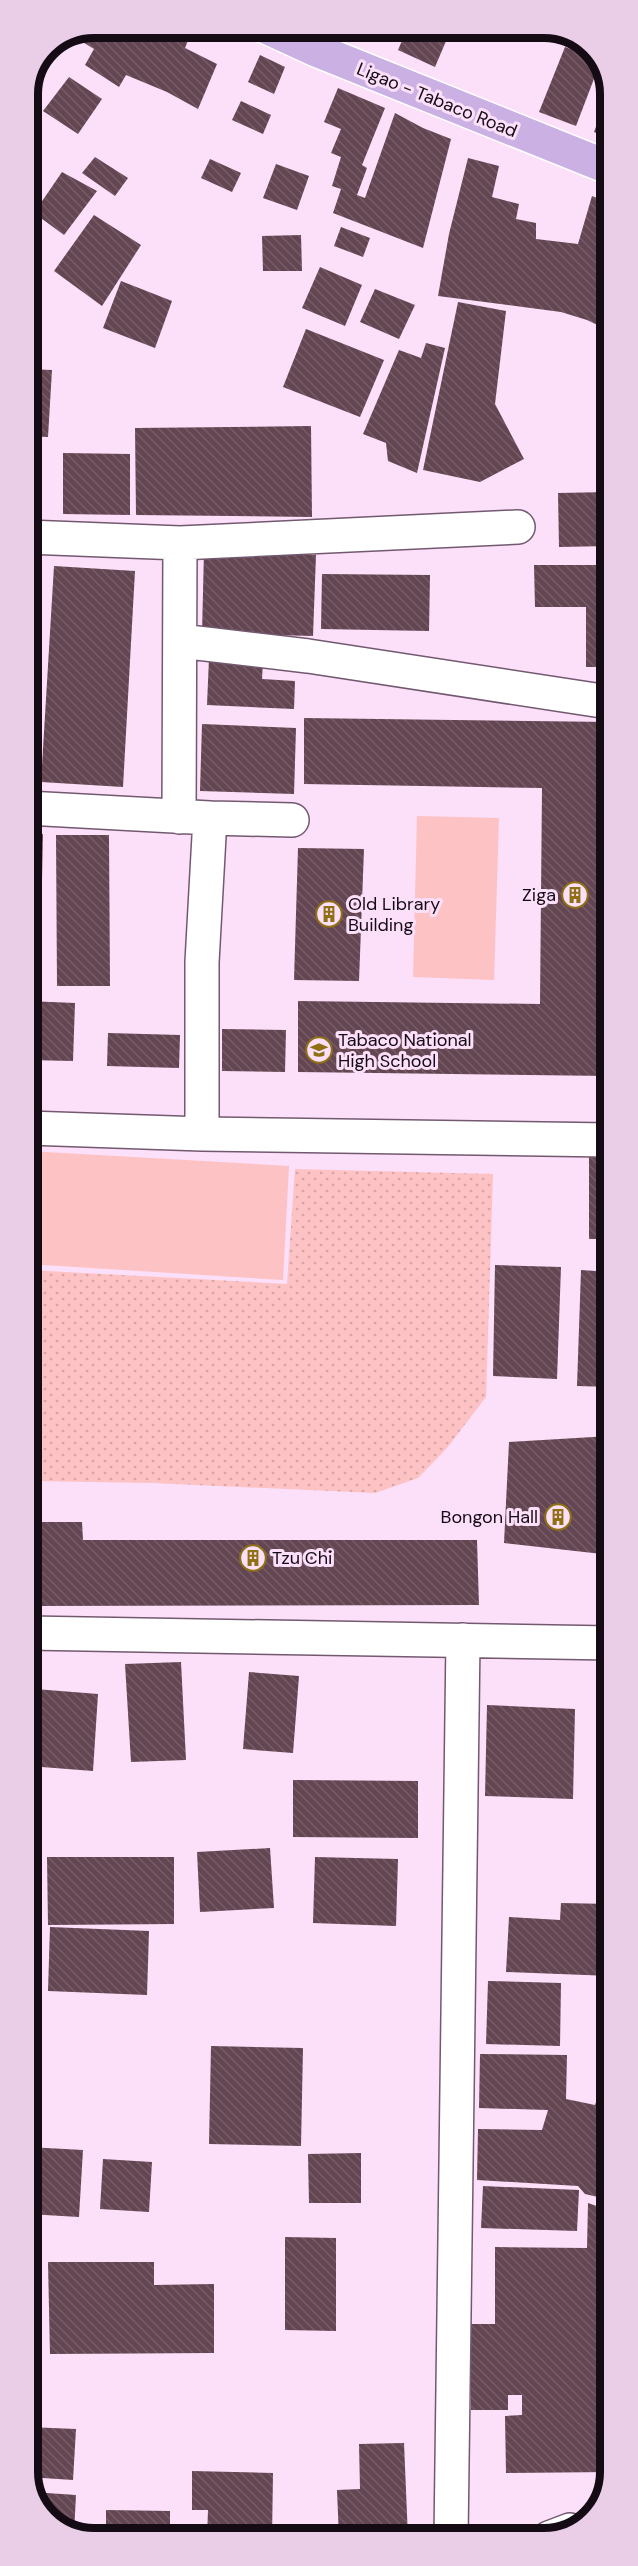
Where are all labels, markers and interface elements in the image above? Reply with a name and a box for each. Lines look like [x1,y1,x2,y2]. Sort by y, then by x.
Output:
street label: Ligao - Tabaco Road [353,57,521,143]
building icon: Ziga [560,880,590,910]
place label: Ziga [522,883,556,907]
place label: Old Library Building [348,892,440,937]
building icon: Old Library Building [314,899,344,929]
place label: Tabaco National High School [338,1028,472,1073]
school or university icon: Tabaco National High School [304,1035,334,1065]
building icon: Bongon Hall [543,1502,573,1532]
place label: Bongon Hall [441,1505,538,1529]
building icon: Tzu Chi [238,1543,268,1573]
place label: Tzu Chi [272,1546,332,1570]

